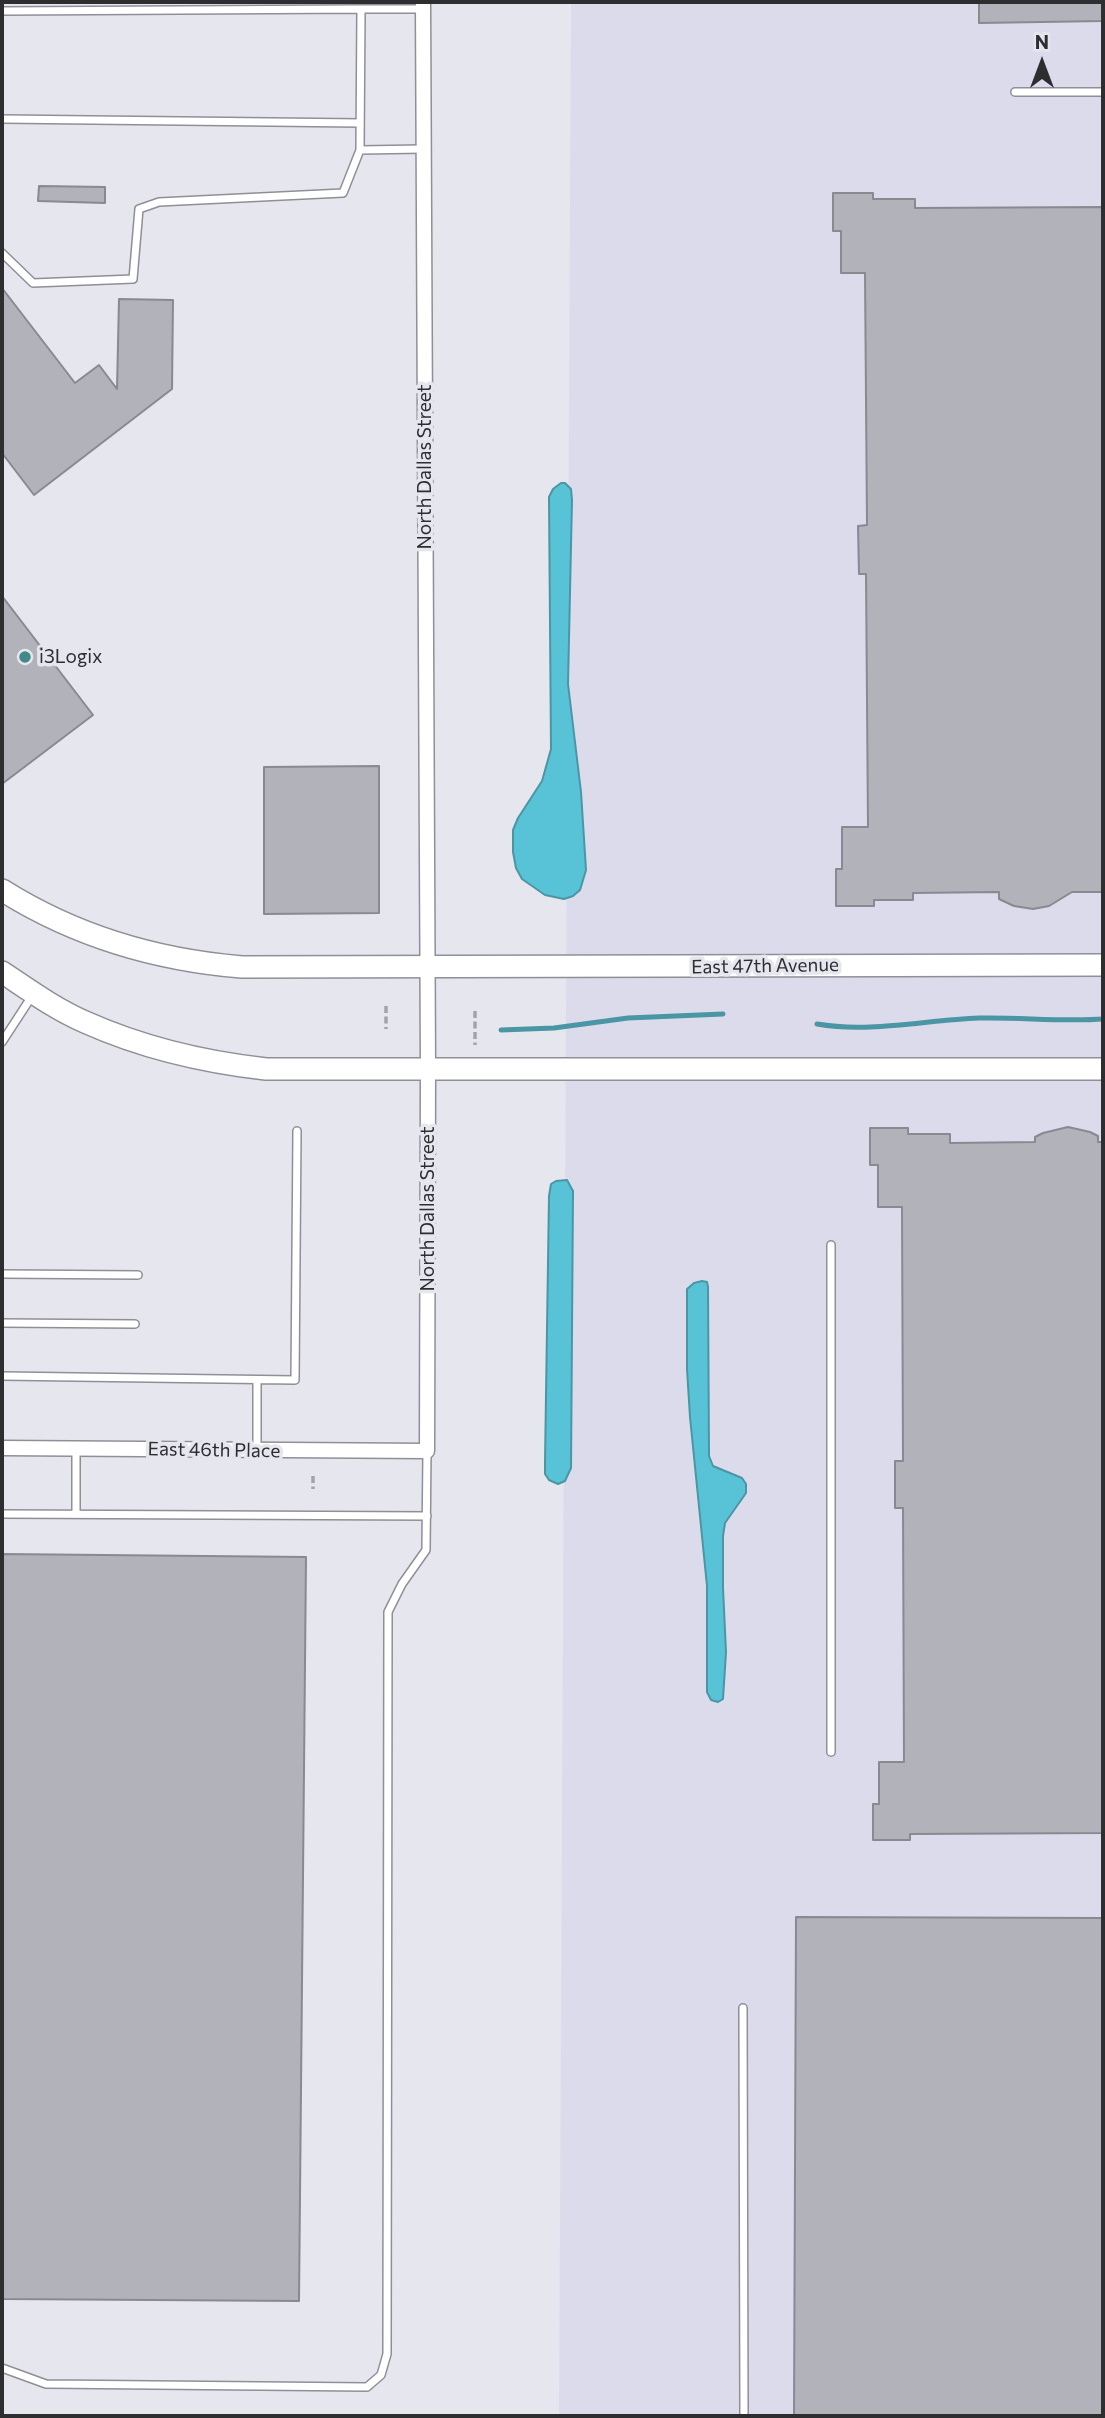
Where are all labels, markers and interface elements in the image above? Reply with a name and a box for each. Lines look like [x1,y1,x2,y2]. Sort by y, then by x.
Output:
north arrow [1007,28,1077,98]
text: N [1035,30,1049,53]
street label: North Dallas Street [414,384,436,550]
place label: i3Logix [39,646,102,668]
marker: i3Logix [17,649,33,665]
street label: East 47th Avenue [691,953,839,979]
street label: North Dallas Street [417,1126,439,1292]
street label: East 46th Place [148,1437,280,1463]

